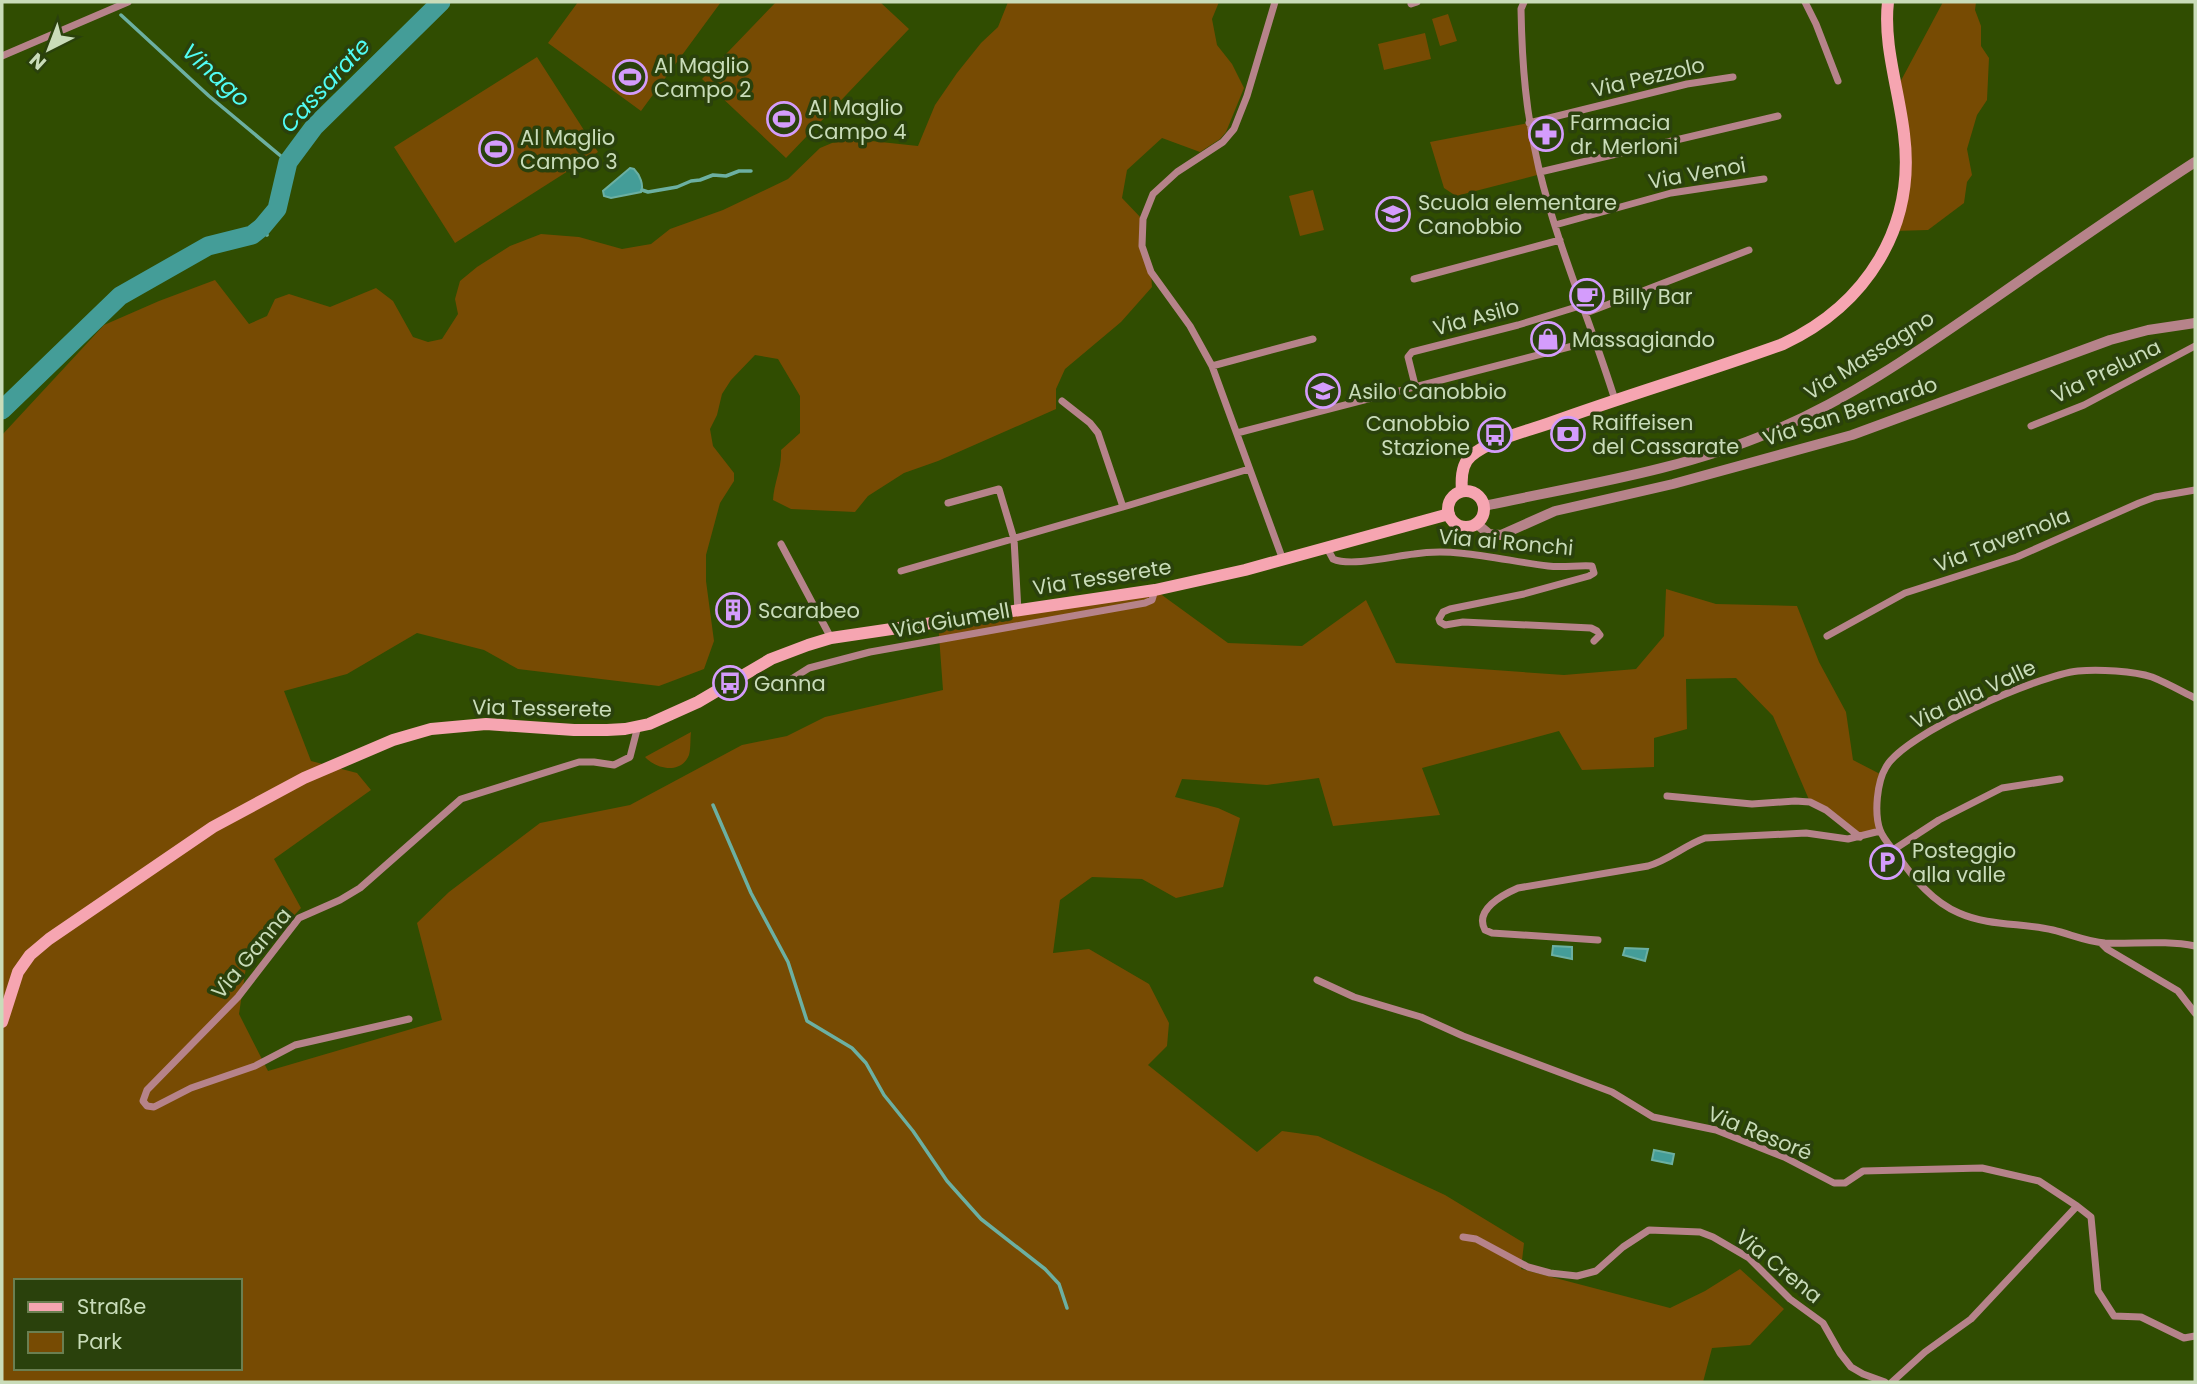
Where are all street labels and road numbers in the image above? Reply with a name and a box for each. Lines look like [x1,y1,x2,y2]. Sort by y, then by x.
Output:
street label: Via Pezzolo [1588,50,1708,104]
street label: Via Venoi [1646,150,1748,196]
street label: Via Asilo [1430,292,1522,342]
street label: Via Massagno [1798,303,1940,407]
street label: Via Preluna [2046,332,2166,410]
street label: Via San Bernardo [1759,369,1941,453]
street label: Via Tavernola [1930,501,2074,579]
street label: Via ai Ronchi [1437,522,1575,562]
street label: Via Tesserete [1031,552,1173,602]
street label: Via Giumell [890,595,1012,645]
street label: Via alla Valle [1906,652,2040,736]
street label: Via Tesserete [472,692,612,724]
street label: Via Ganna [204,901,298,1005]
street label: Via Resoré [1703,1099,1817,1167]
street label: Via Crena [1730,1222,1828,1310]

